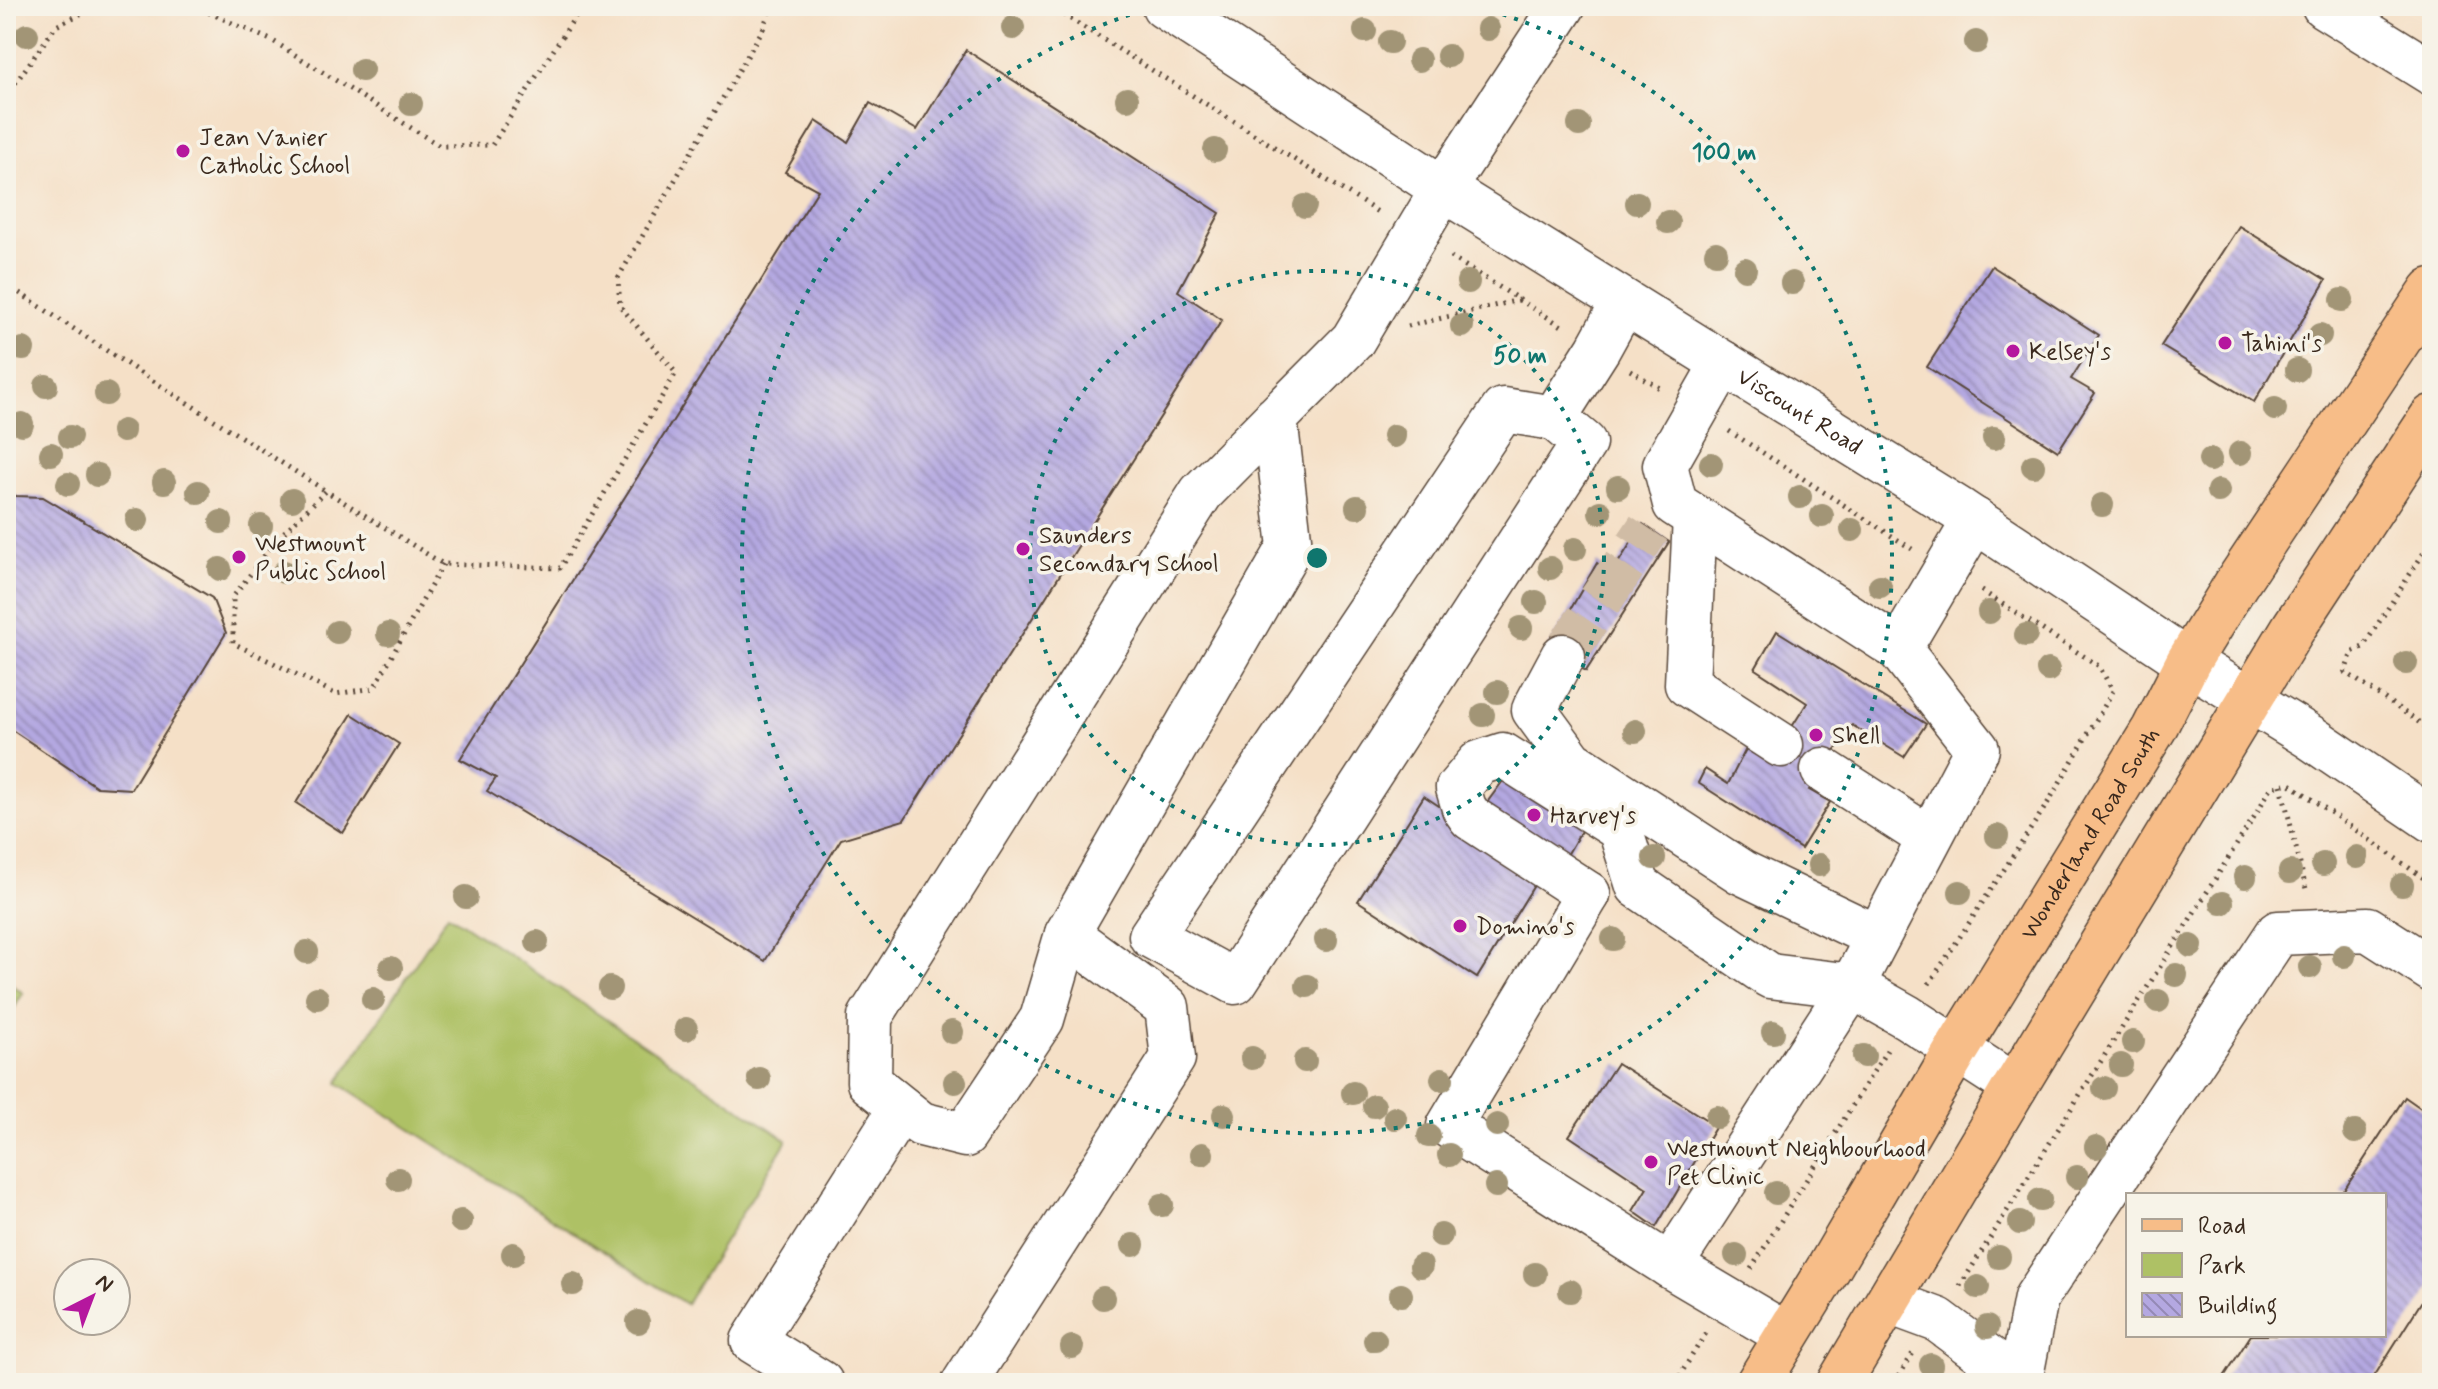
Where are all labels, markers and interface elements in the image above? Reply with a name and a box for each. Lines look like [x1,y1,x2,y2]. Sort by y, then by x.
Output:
place label: Jean Vanier Catholic School [199,123,350,182]
text: 100 m [1692,138,1756,169]
marker: Jean Vanier Catholic School [174,142,192,160]
place label: Tahini's [2241,329,2323,360]
marker: Tahini's [2216,334,2234,352]
place label: Kelsey's [2029,337,2111,368]
text: 50 m [1493,341,1547,372]
marker: Kelsey's [2004,342,2022,360]
street label: Viscount Road [1731,362,1868,463]
place label: Saunders Secondary School [1039,521,1219,580]
place label: Westmount Public School [255,529,386,588]
marker: Saunders Secondary School [1014,540,1032,558]
centre of rings [1303,544,1331,572]
marker: Westmount Public School [230,548,248,566]
place label: Shell [1832,721,1880,752]
street label: Wonderland Road South [2014,722,2168,946]
marker: Shell [1807,726,1825,744]
place label: Harvey's [1550,801,1636,832]
marker: Harvey's [1525,806,1543,824]
place label: Domino's [1476,912,1575,943]
marker: Domino's [1451,917,1469,935]
place label: Westmount Neighbourhood Pet Clinic [1667,1134,1926,1193]
marker: Westmount Neighbourhood Pet Clinic [1642,1153,1660,1171]
legend [2126,1193,2386,1337]
text: Road [2198,1211,2246,1242]
text: Park [2198,1251,2246,1282]
north arrow [52,1257,132,1337]
text: N [89,1268,119,1299]
text: Building [2198,1291,2278,1325]

